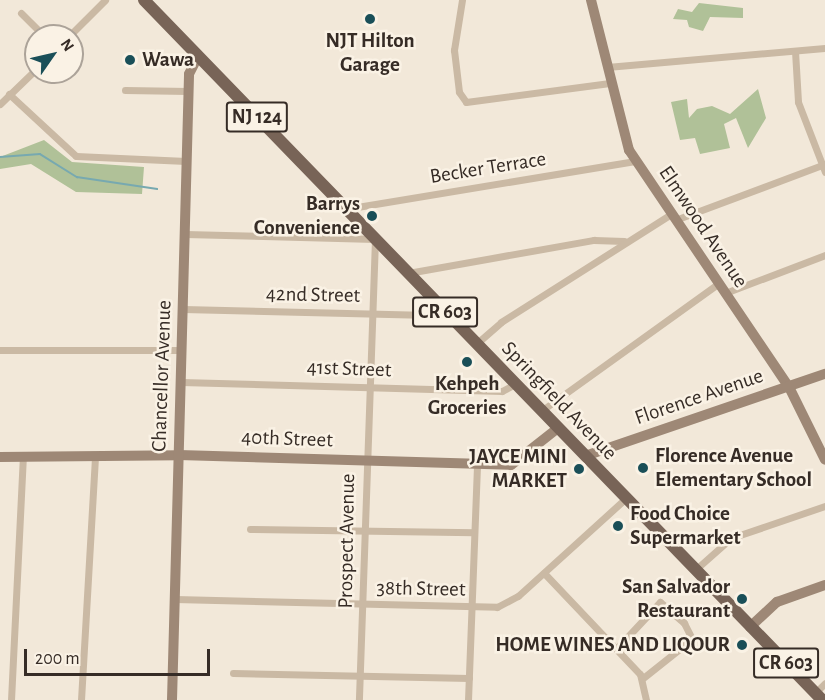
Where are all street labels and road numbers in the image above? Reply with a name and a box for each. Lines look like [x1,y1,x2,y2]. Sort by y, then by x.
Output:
road number: NJ 124 [226,100,288,134]
street label: Becker Terrace [428,146,548,190]
street label: Elmwood Avenue [653,161,753,293]
street label: 42nd Street [266,282,360,308]
road number: CR 603 [412,295,478,329]
street label: Chancellor Avenue [147,300,177,452]
street label: Springfield Avenue [496,336,622,466]
street label: 41st Street [306,355,392,383]
street label: Florence Avenue [631,363,767,431]
street label: 40th Street [241,425,333,453]
street label: Prospect Avenue [333,473,361,609]
street label: 38th Street [376,576,466,602]
road number: CR 603 [753,646,819,680]

